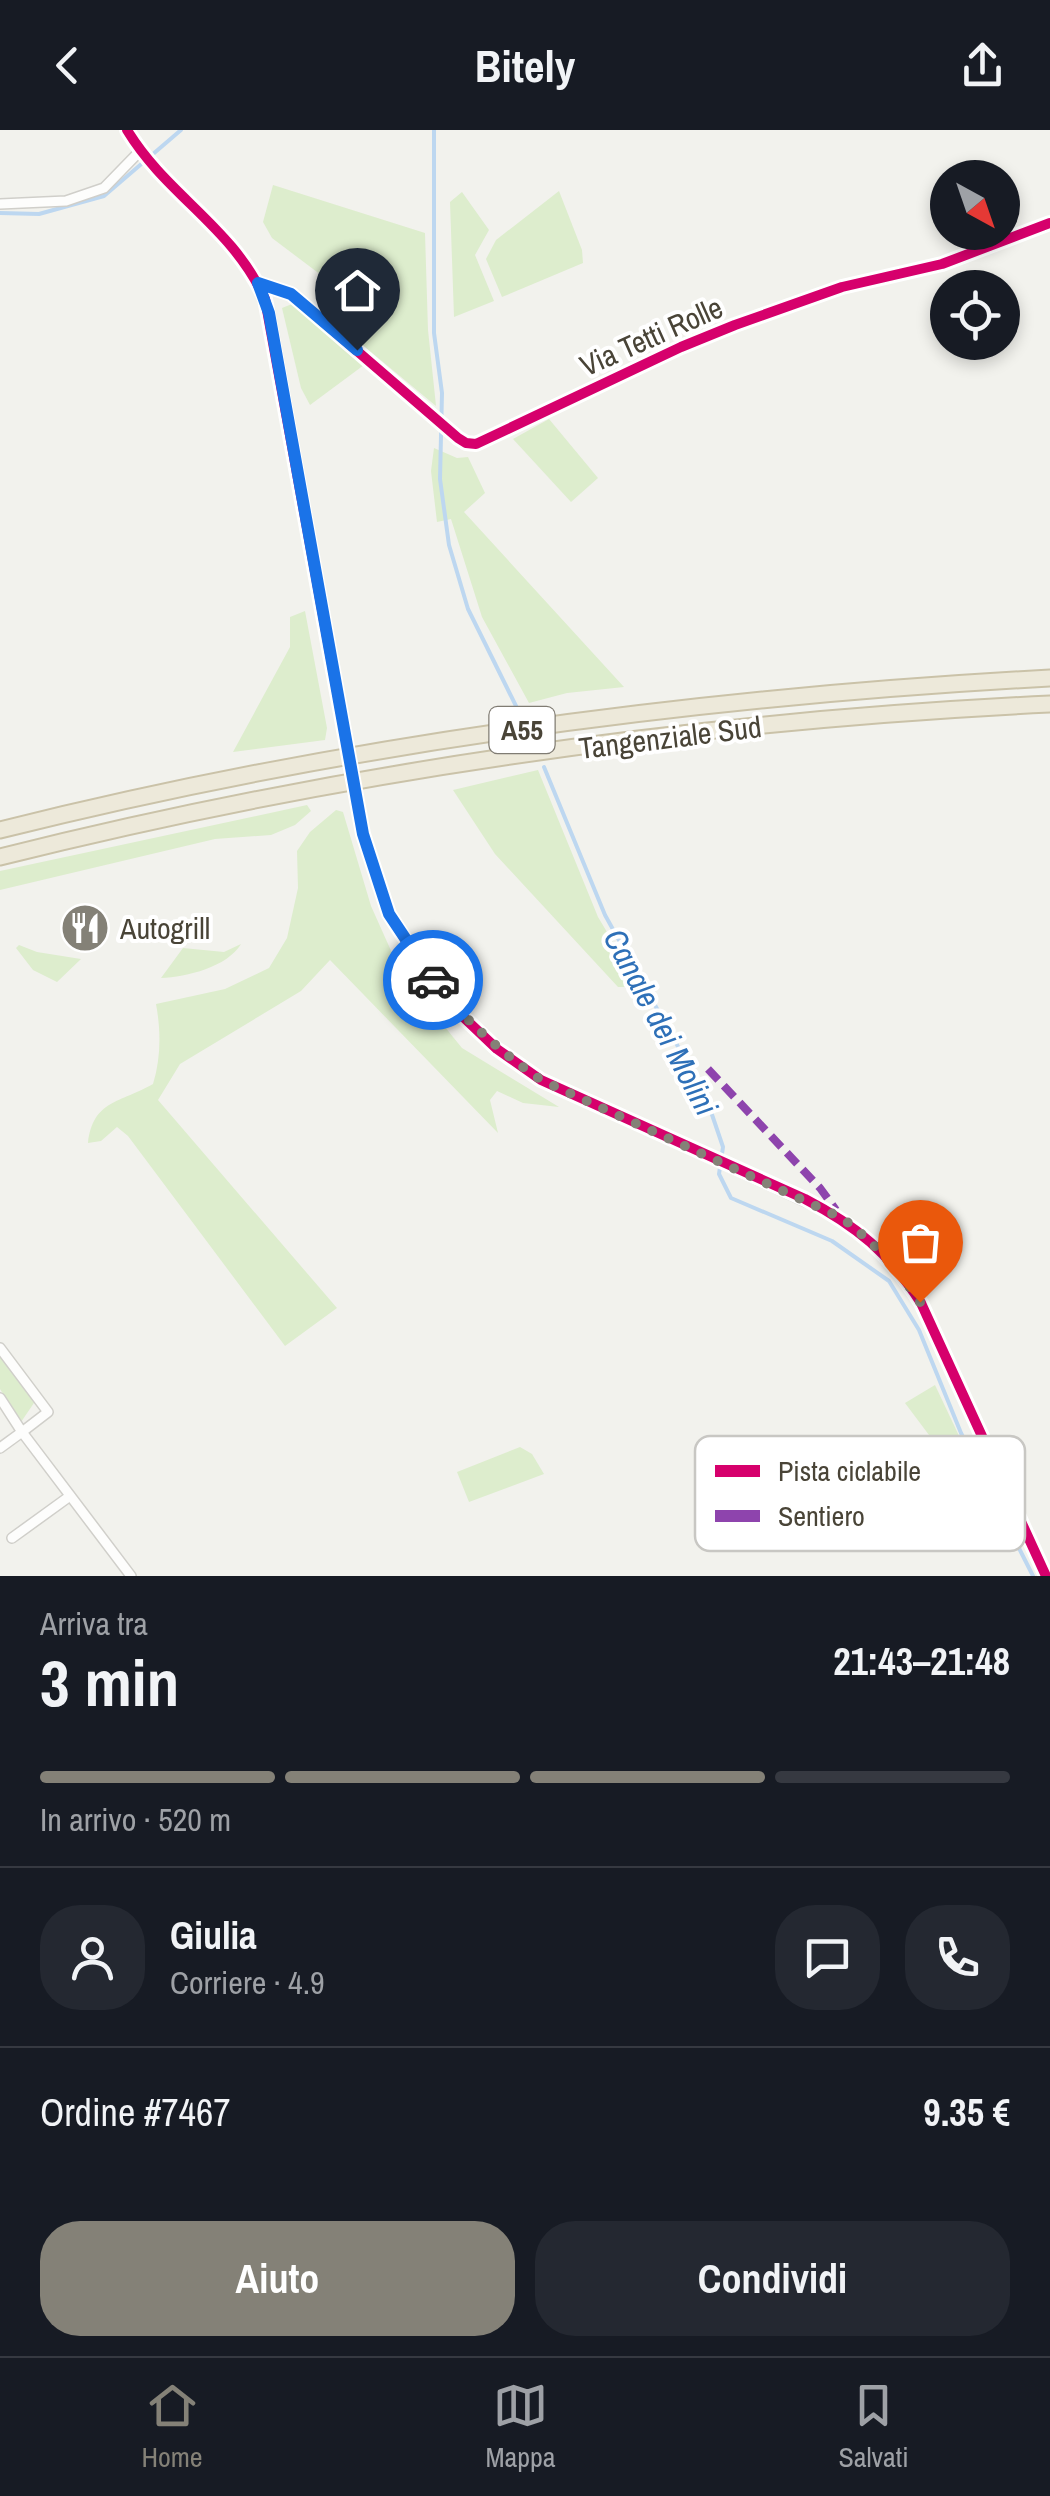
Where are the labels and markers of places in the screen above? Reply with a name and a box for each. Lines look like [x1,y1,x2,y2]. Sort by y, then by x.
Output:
pin [315,248,400,351]
restaurant icon: Autogrill [59,902,111,954]
place label: Autogrill [119,908,210,948]
pin [878,1200,963,1303]

